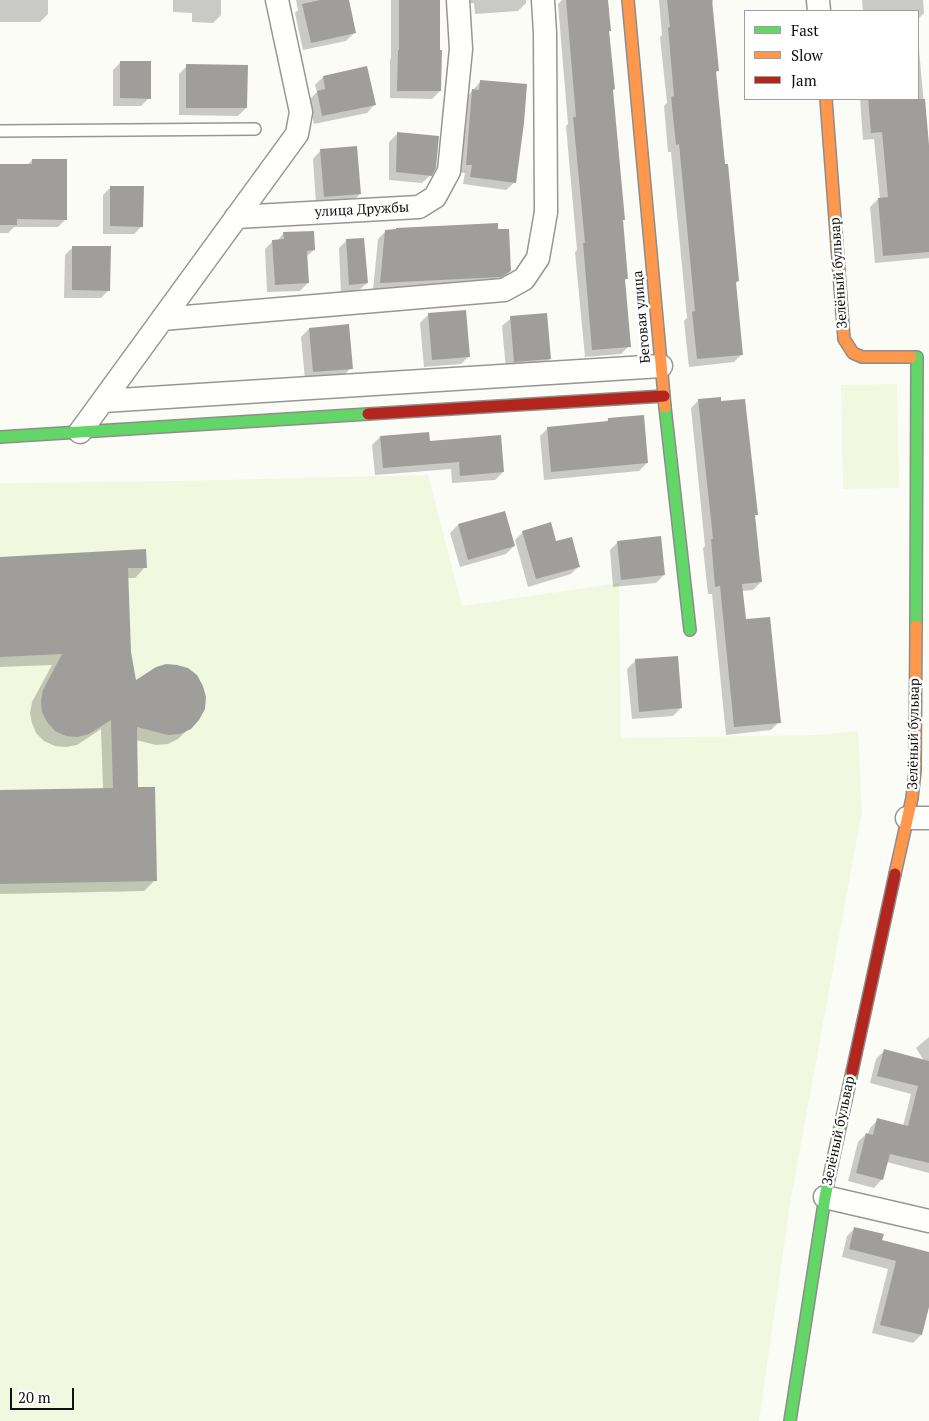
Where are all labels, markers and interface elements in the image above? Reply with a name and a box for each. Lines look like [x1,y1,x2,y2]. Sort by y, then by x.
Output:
legend [744,10,919,100]
text: Fast [791,20,819,40]
text: Slow [791,45,823,65]
text: Jam [791,70,817,90]
street label: улица Дружбы [314,199,410,221]
street label: Зелёный бульвар [827,217,851,329]
street label: Беговая улица [630,270,654,364]
street label: Зелёный бульвар [905,678,923,790]
street label: Зелёный бульвар [819,1075,859,1187]
scale bar [12,1378,76,1410]
text: 20 m [18,1387,51,1407]

